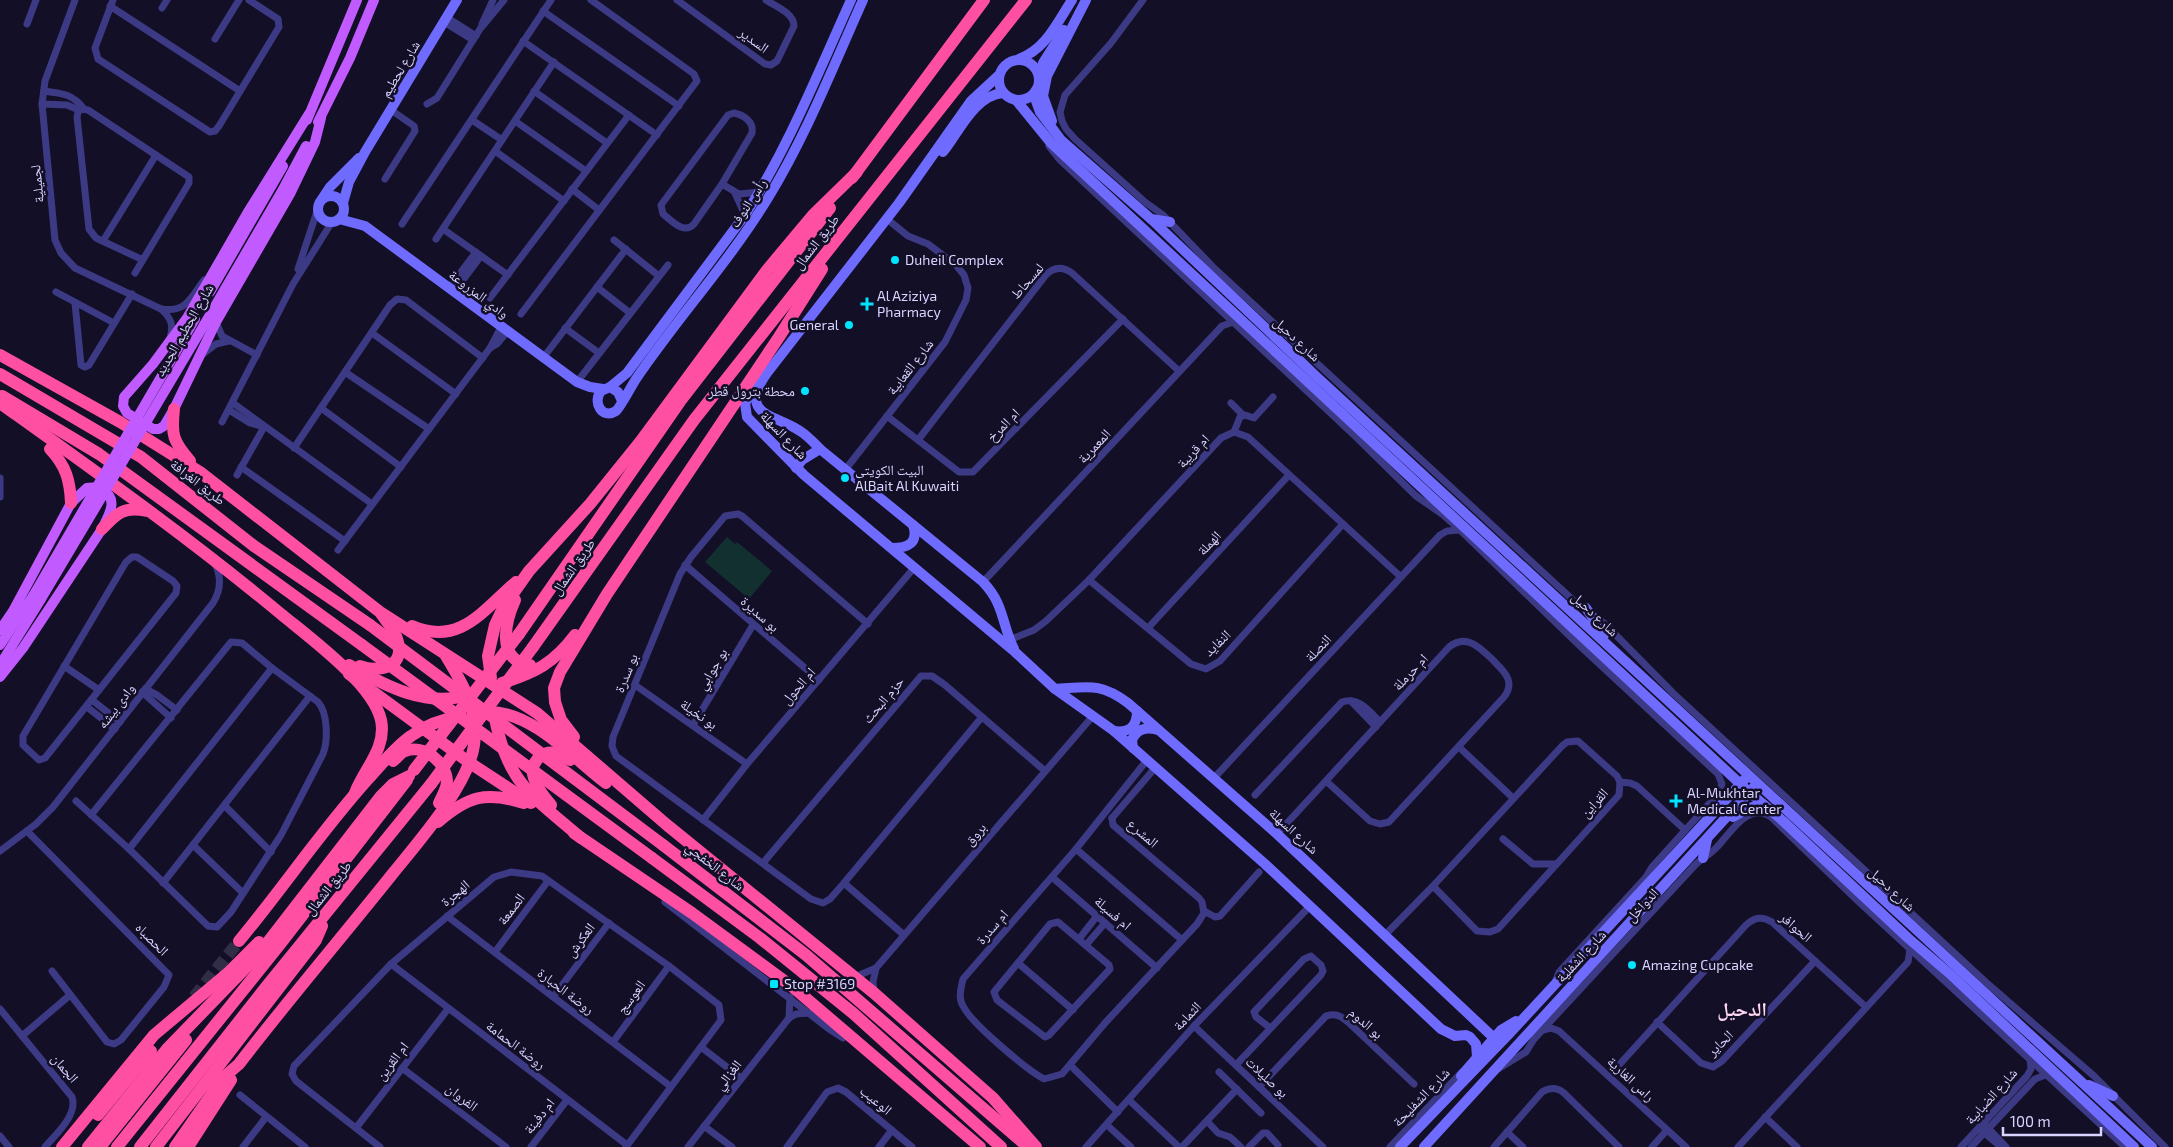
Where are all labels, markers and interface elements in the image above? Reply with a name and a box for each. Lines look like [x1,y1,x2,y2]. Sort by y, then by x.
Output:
street label: السدير [735,23,773,57]
street label: شارع لحطيم [376,37,425,101]
street label: لجميلية [26,164,47,204]
street label: رأس النوف [726,175,770,231]
street label: طريق الشمال [789,211,844,274]
place label: Duheil Complex [905,251,1004,268]
marker: Duheil Complex [889,254,901,266]
street label: لمسحاط [1007,259,1047,302]
street label: وادي المزروعة [444,266,513,324]
street label: شارع الحطيم الجديد [150,281,219,380]
place label: Al Aziziya Pharmacy [877,287,941,320]
marker: Al Aziziya Pharmacy [861,298,873,310]
street label: شارع دحيل [1269,313,1324,366]
place label: General [790,316,840,333]
marker: General [843,319,855,331]
street label: شارع القعابية [883,335,938,399]
place label: محطة بترول قطر [707,382,795,400]
marker: محطة بترول قطر [799,385,811,397]
street label: ام المرخ [983,404,1024,446]
street label: شارع السهلة [756,407,811,464]
street label: المعمرية [1074,425,1114,467]
street label: ام قريبة [1173,430,1214,472]
street label: طريق الغرافة [166,455,229,510]
place label: البيت الكويتي AlBait Al Kuwaiti [855,461,959,494]
marker: البيت الكويتي AlBait Al Kuwaiti [839,472,851,484]
street label: الهملة [1193,527,1224,558]
street label: طريق الشمال [547,535,600,599]
street label: شارع دحيل [1567,588,1622,641]
street label: بو سديرة [737,592,783,636]
street label: النفايد [1200,626,1234,660]
street label: النصلة [1301,631,1334,665]
street label: بو جوابي [692,645,734,695]
street label: ام حرملة [1388,650,1432,695]
street label: بو سدرة [610,651,642,695]
street label: ام الحول [777,664,820,709]
street label: حزم البحث [858,673,909,728]
street label: وادى بيشه [93,680,139,732]
street label: بو نخيلة [677,695,721,733]
street label: القراين [1576,784,1612,822]
place label: Al-Mukhtar Medical Center [1687,784,1782,817]
marker: Al-Mukhtar Medical Center [1669,794,1683,808]
street label: شارع السهلة [1265,804,1322,859]
street label: المشرع [1123,815,1162,852]
street label: بروق [960,819,990,849]
street label: شارع الخفجي [680,837,748,897]
street label: طريق الشمال [301,857,356,920]
street label: شارع دحيل [1864,863,1919,916]
street label: الهجرة [437,876,473,910]
street label: الدواخل [1622,884,1662,926]
street label: الصمعة [493,890,528,928]
street label: ام فسيلة [1090,892,1135,935]
street label: ام سدرة [972,906,1013,949]
street label: الحوافر [1775,907,1816,946]
street label: الحصباه [132,919,172,959]
street label: العكرش [561,919,599,961]
street label: شارع الشفلية [1552,926,1611,987]
place label: Amazing Cupcake [1642,956,1753,973]
marker: Amazing Cupcake [1626,959,1638,971]
street label: روضة الحبارة [534,964,598,1018]
place label: Stop #3169 [784,975,855,992]
street label: العوسج [613,977,650,1018]
marker: Stop #3169 [768,978,780,990]
district label: الدحيل [1717,997,1767,1021]
street label: الثمامة [1169,998,1204,1034]
street label: بو الدوم [1344,1003,1387,1044]
street label: روضة الحمامة [483,1017,549,1073]
street label: الحاير [1702,1026,1737,1060]
street label: ام القرين [372,1038,413,1084]
street label: الجمان [47,1050,83,1086]
street label: بو صليلات [1242,1053,1292,1102]
street label: راس الغارية [1604,1053,1658,1105]
street label: الغزالي [711,1056,747,1095]
street label: شارع الشفليحة [1389,1064,1454,1131]
street label: شارع الضبابية [1961,1064,2022,1129]
street label: الفروان [442,1079,482,1115]
street label: الوعيب [856,1081,896,1119]
street label: ام دفينة [519,1095,559,1138]
scale bar [2003,1104,2100,1136]
text: 100 m [2010,1112,2051,1130]

